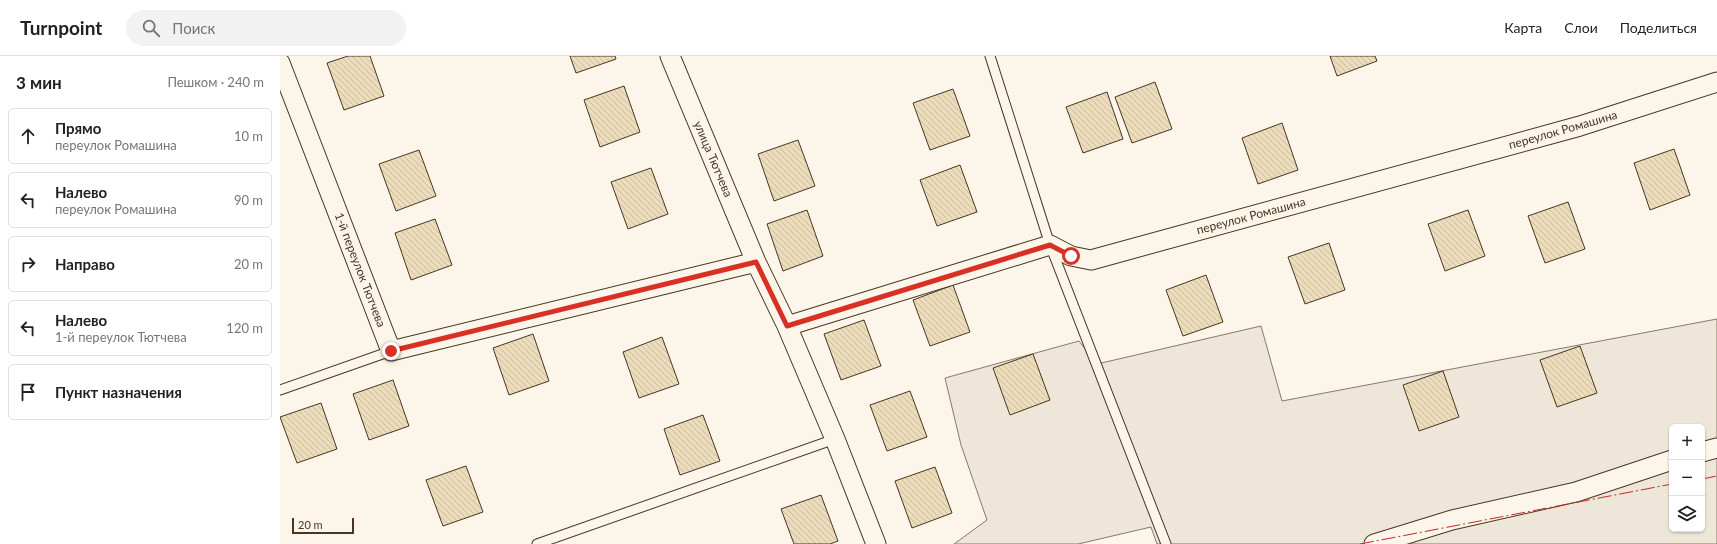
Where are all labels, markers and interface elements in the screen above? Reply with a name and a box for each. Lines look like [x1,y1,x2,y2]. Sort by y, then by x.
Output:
search box [126,10,406,46]
text: Turnpoint [20,16,102,39]
icon: search [140,17,162,39]
text: Поиск [172,19,215,37]
text: Карта [1504,19,1542,36]
text: Слои [1564,19,1598,36]
text: Поделиться [1620,19,1697,36]
text: 3 мин [16,72,62,93]
text: Пешком · 240 m [167,74,264,90]
street label: переулок Ромашина [1507,107,1619,152]
street label: улица Тютчева [691,118,736,199]
text: Прямо [55,119,101,137]
icon: ahead [17,125,39,147]
text: 10 m [234,128,263,144]
text: переулок Ромашина [55,137,177,153]
text: Налево [55,183,107,201]
icon: left [17,189,39,211]
text: 90 m [234,192,263,208]
street label: переулок Ромашина [1195,194,1307,237]
text: переулок Ромашина [55,201,177,217]
street label: 1-й переулок Тютчева [332,210,389,329]
route start [1062,247,1080,265]
icon: right [17,253,39,275]
text: Направо [55,255,115,273]
text: 20 m [234,256,263,272]
text: Налево [55,311,107,329]
icon: left [17,317,39,339]
text: 120 m [226,320,263,336]
text: 1-й переулок Тютчева [55,329,187,345]
route end [382,342,400,360]
icon: arrive [17,381,39,403]
text: Пункт назначения [55,383,182,401]
map controls [1669,424,1705,532]
button: + [1669,424,1705,460]
button: − [1669,460,1705,496]
button: layers [1669,496,1705,532]
scale bar [292,516,354,535]
text: 20 m [298,518,323,531]

